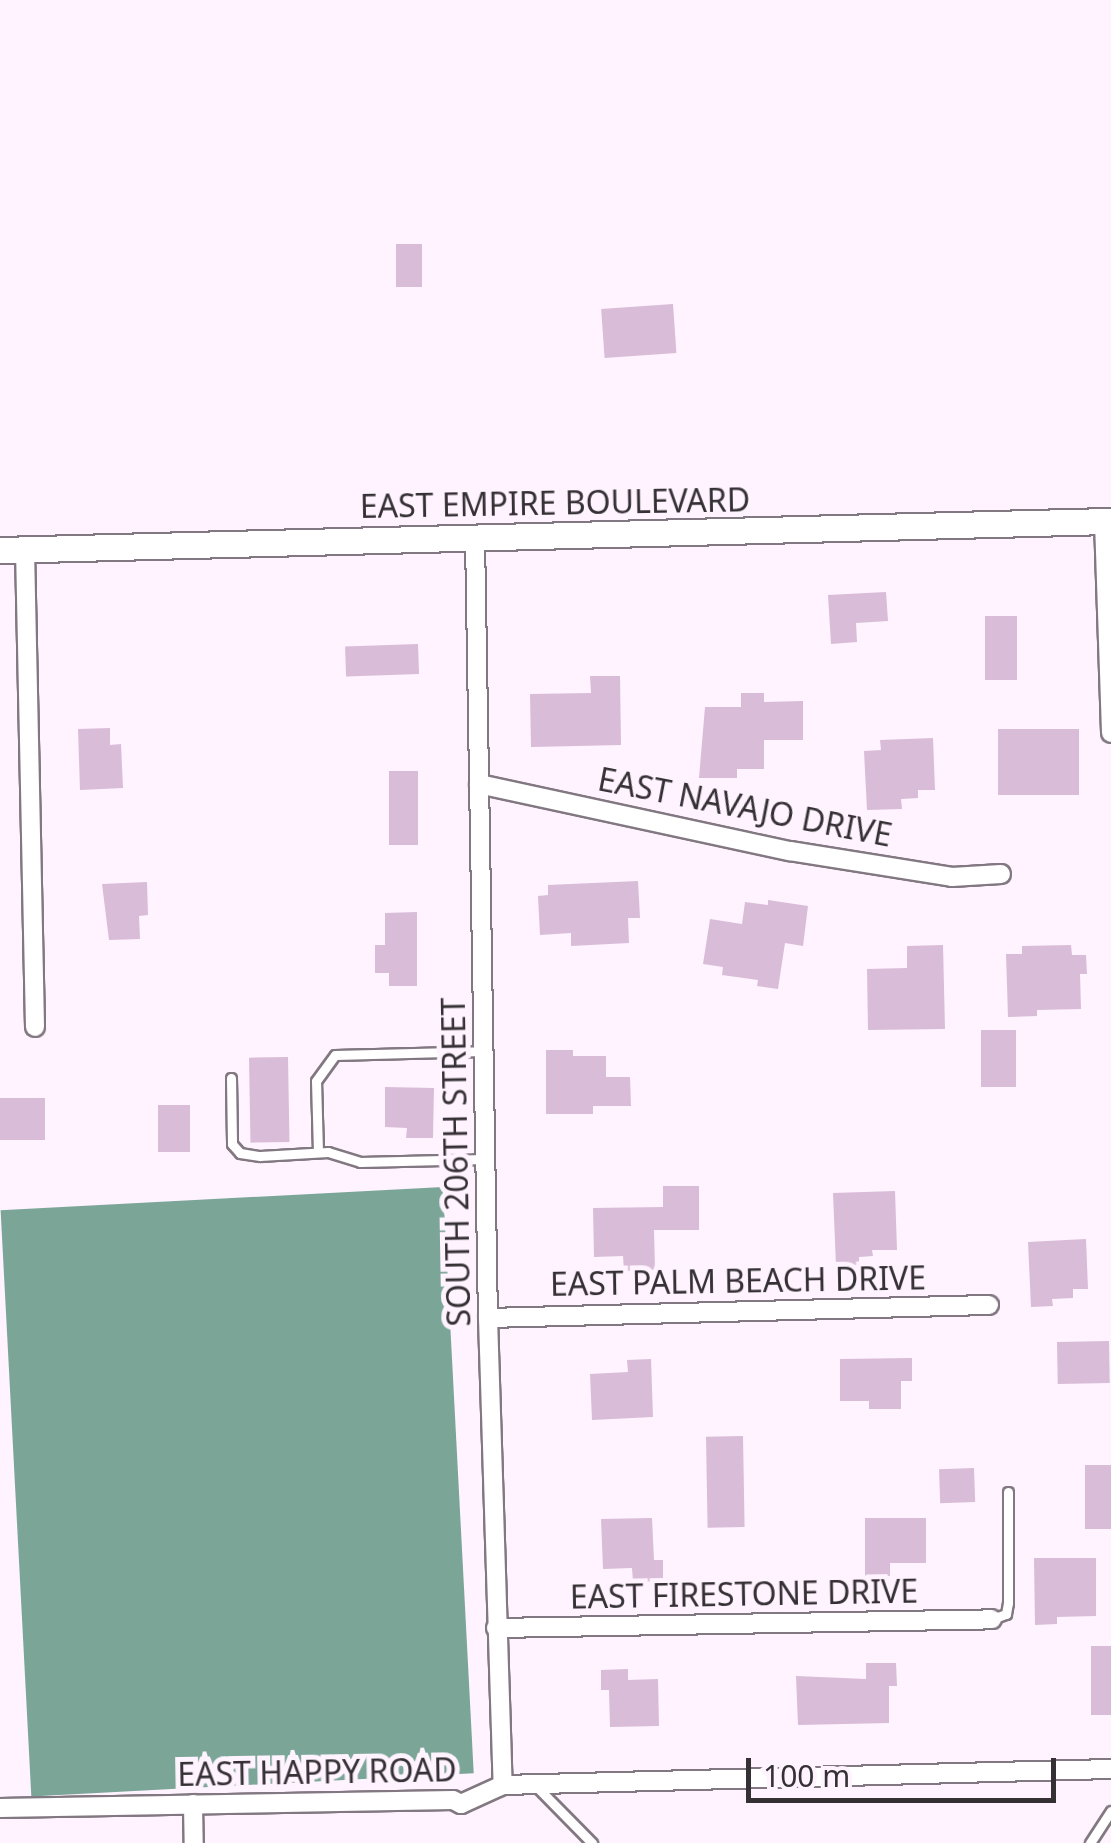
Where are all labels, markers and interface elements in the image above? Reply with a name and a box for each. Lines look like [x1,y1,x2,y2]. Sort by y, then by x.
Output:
street label: EAST EMPIRE BOULEVARD [360,480,750,526]
street label: EAST NAVAJO DRIVE [595,760,895,854]
street label: SOUTH 206TH STREET [434,997,478,1327]
street label: EAST PALM BEACH DRIVE [550,1259,926,1303]
street label: EAST FIRESTONE DRIVE [570,1572,918,1616]
scale bar [751,1738,1061,1800]
street label: EAST HAPPY ROAD [177,1750,457,1794]
text: 100 m [763,1755,850,1796]

